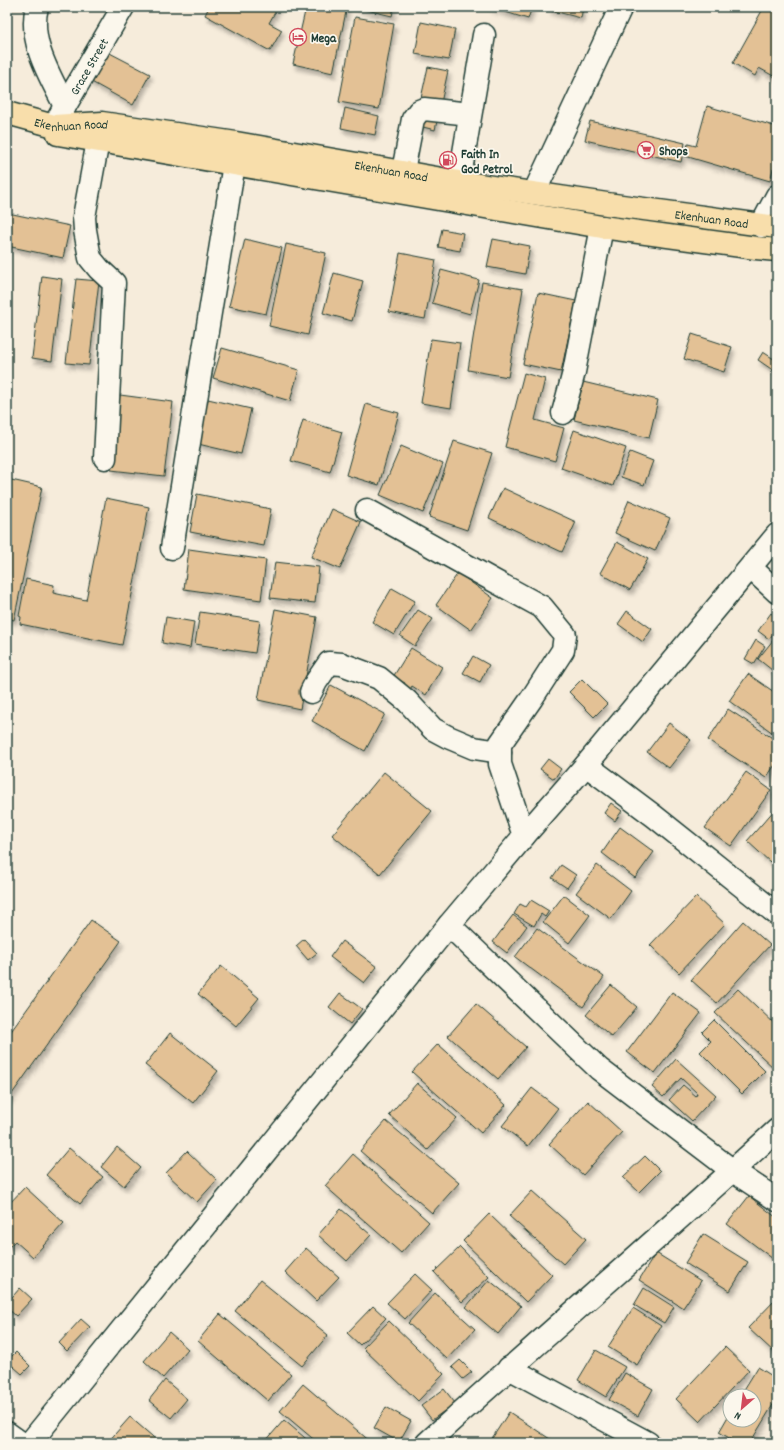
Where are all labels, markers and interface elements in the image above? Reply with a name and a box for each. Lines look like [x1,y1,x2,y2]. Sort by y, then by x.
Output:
hotel icon: Mega [288,27,308,47]
place label: Mega [311,30,337,49]
street label: Grace Street [66,35,115,99]
street label: Ekenhuan Road [32,114,109,138]
supermarket icon: Shops [636,140,656,160]
place label: Shops [659,143,688,162]
place label: Faith In God Petrol [461,146,513,180]
fuel station icon: Faith In God Petrol [438,150,458,170]
street label: Ekenhuan Road [353,157,429,188]
street label: Ekenhuan Road [673,206,749,235]
north arrow [722,1388,762,1428]
text: N [732,1406,744,1423]

